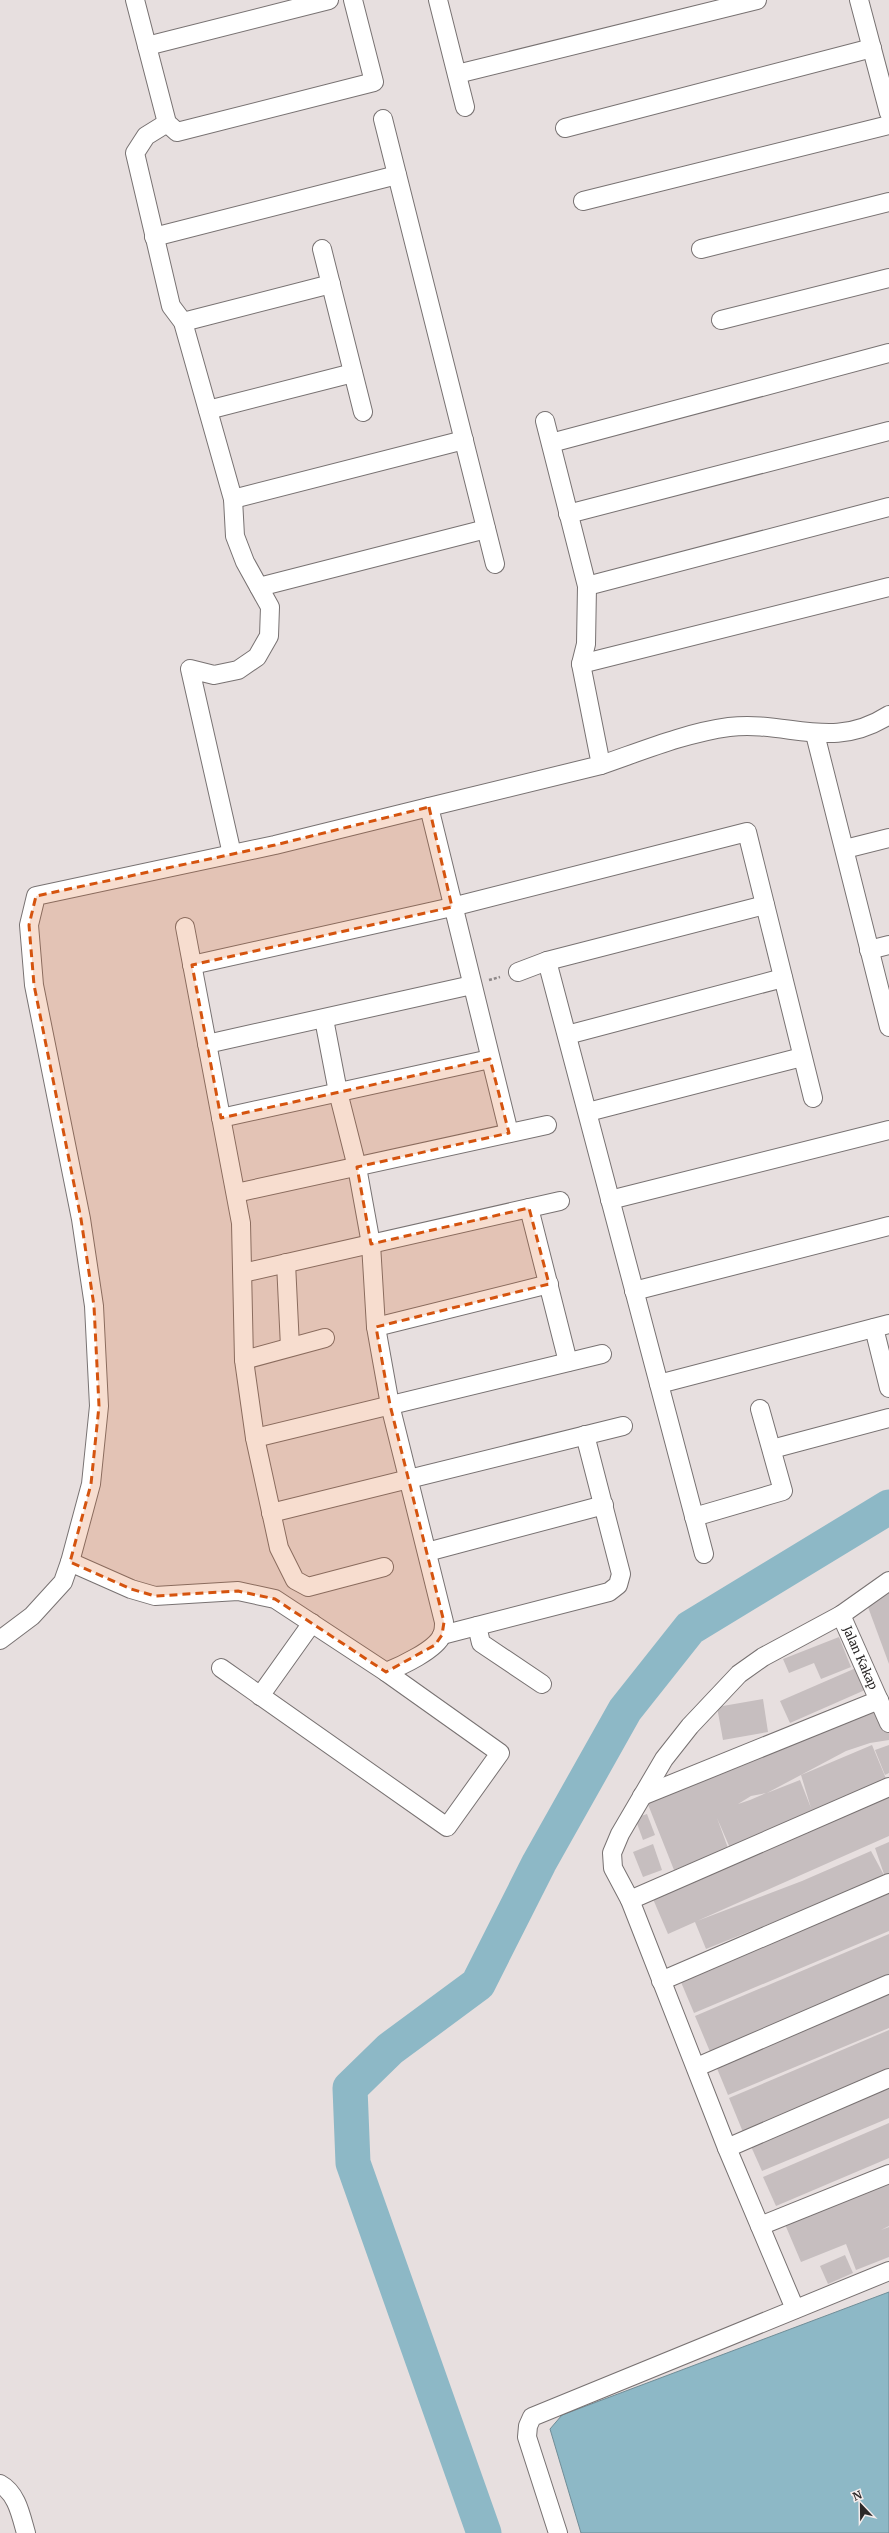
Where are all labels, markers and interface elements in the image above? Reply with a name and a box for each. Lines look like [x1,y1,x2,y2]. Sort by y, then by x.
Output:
street label: Jalan Kakap [839,1623,881,1692]
north arrow [841,2485,881,2525]
text: N [851,2487,864,2504]

